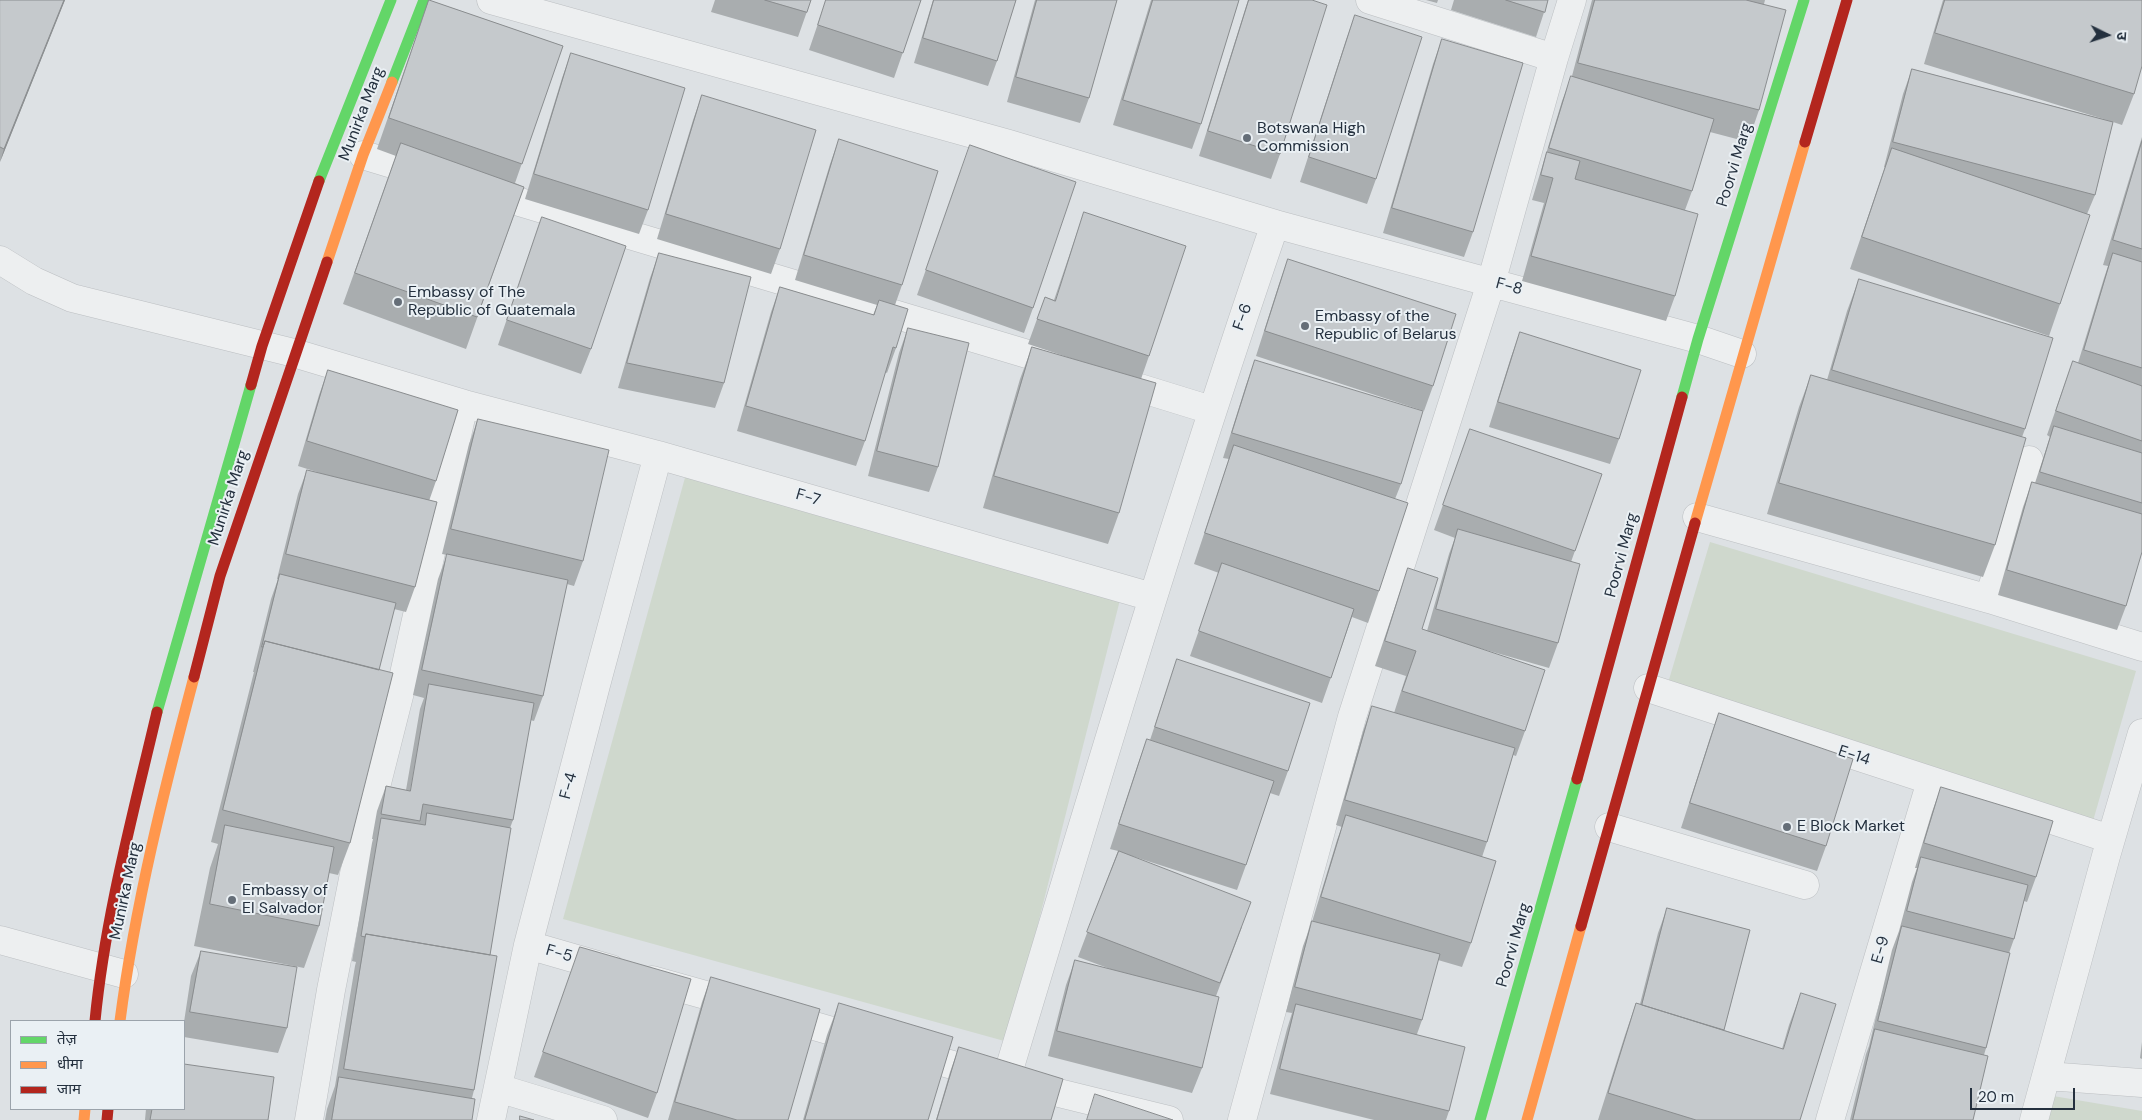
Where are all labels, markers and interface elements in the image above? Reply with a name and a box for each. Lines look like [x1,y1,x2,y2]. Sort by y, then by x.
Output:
north arrow [2082,10,2132,60]
text: उ [2113,31,2131,41]
street label: Munirka Marg [335,64,389,164]
place label: Botswana High Commission [1257,119,1365,157]
street label: Poorvi Marg [1713,121,1757,209]
marker: Botswana High Commission [1241,132,1253,144]
street label: F-8 [1494,274,1524,300]
place label: Embassy of The Republic of Guatemala [408,283,575,321]
marker: Embassy of The Republic of Guatemala [392,296,404,308]
street label: F-6 [1229,301,1257,333]
place label: Embassy of the Republic of Belarus [1315,307,1456,345]
marker: Embassy of the Republic of Belarus [1299,320,1311,332]
street label: Munirka Marg [205,448,253,548]
street label: F-7 [793,485,823,511]
street label: Poorvi Marg [1601,510,1643,600]
street label: E-14 [1836,742,1872,770]
street label: F-4 [556,771,582,801]
place label: E Block Market [1797,817,1905,837]
marker: E Block Market [1781,821,1793,833]
street label: Munirka Marg [106,840,146,942]
place label: Embassy of El Salvador [242,881,328,919]
marker: Embassy of El Salvador [226,894,238,906]
street label: Poorvi Marg [1493,901,1535,989]
street label: E-9 [1868,934,1894,966]
street label: F-5 [543,941,575,967]
legend [10,1020,185,1110]
text: तेज़ [57,1029,77,1049]
text: धीमा [57,1054,83,1074]
scale bar [1972,1078,2077,1110]
text: जाम [57,1079,81,1099]
text: 20 m [1978,1087,2014,1107]

